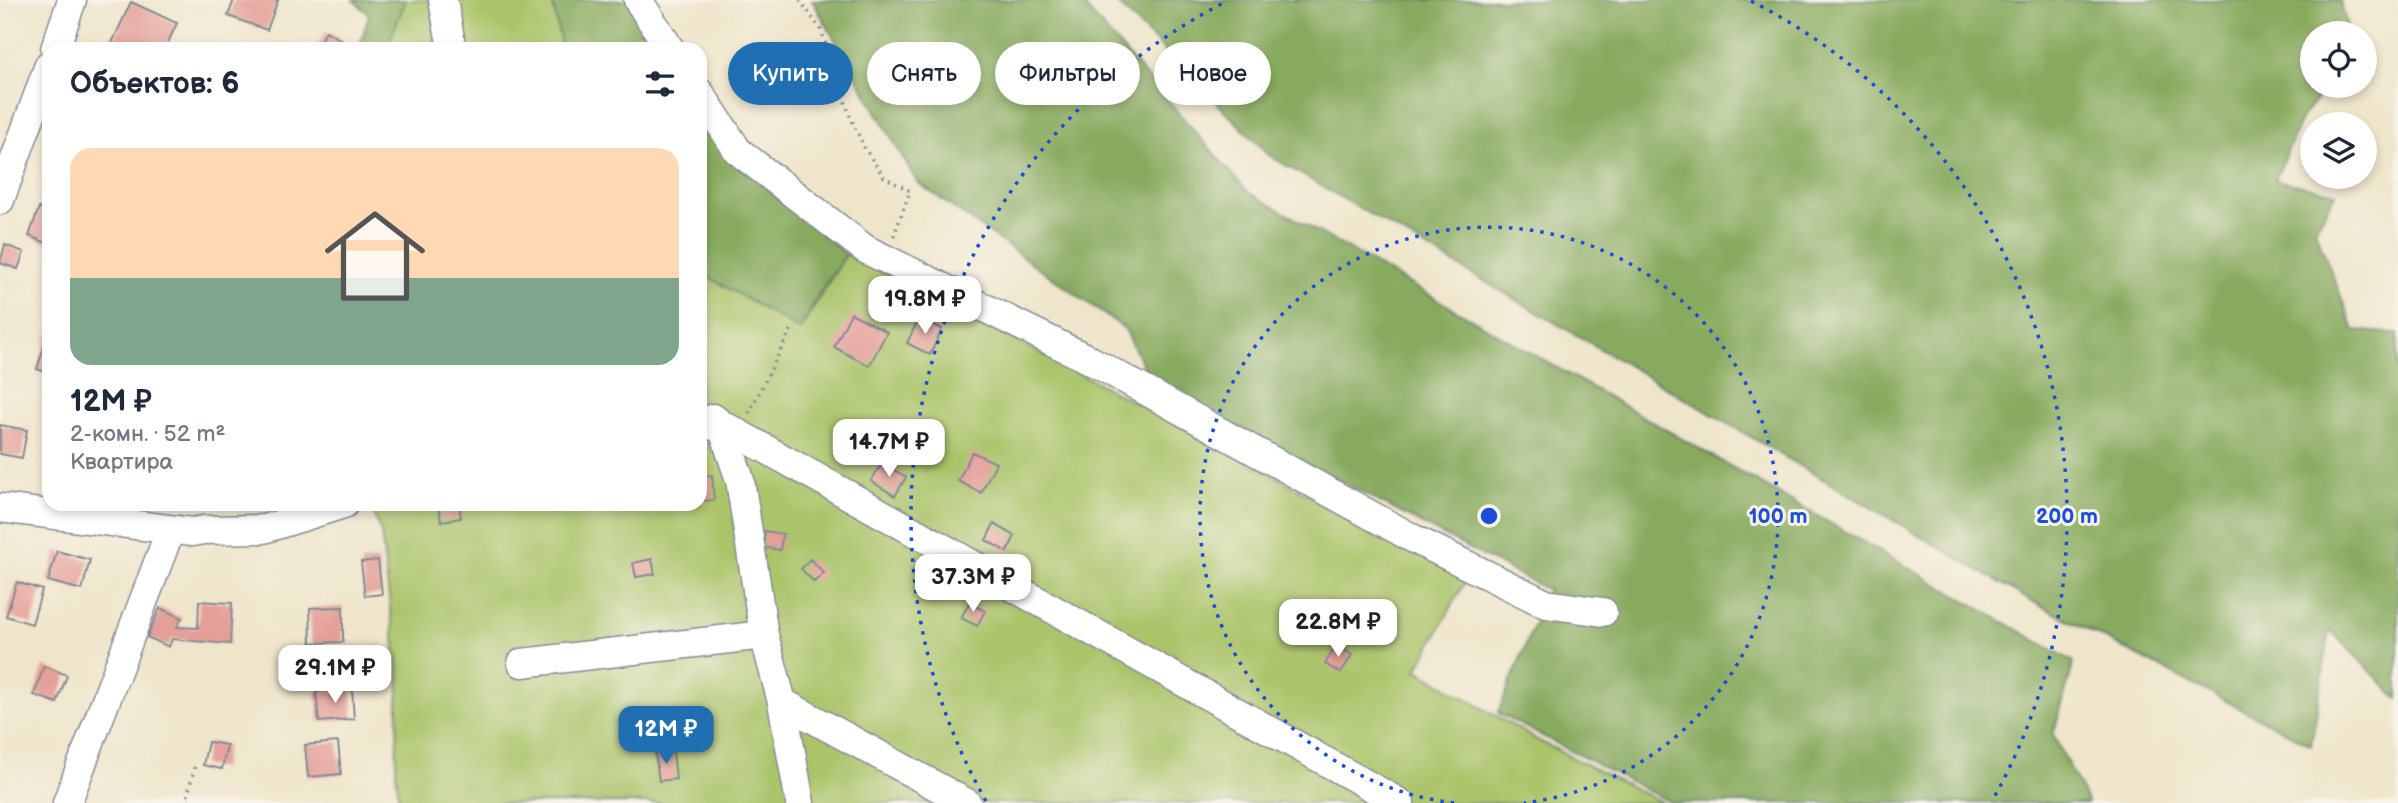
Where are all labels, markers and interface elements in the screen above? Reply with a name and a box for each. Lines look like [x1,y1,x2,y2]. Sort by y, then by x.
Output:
map controls [2300,21,2377,189]
button: locate [2300,21,2377,98]
chip: Купить [728,42,853,105]
chip: Снять [867,42,981,105]
chip: Фильтры [995,42,1140,105]
chip: Новое [1154,42,1271,105]
icon: filters [641,65,679,103]
text: Объектов: 6 [70,66,239,102]
button: layers [2300,112,2377,189]
icon: home [312,193,438,319]
pin: 19.8M ₽ [860,276,990,336]
text: 19.8M ₽ [884,285,966,313]
text: 12M ₽ [70,384,152,420]
text: 2-комн. · 52 m² [70,420,225,448]
pin: 14.7M ₽ [824,420,954,479]
text: 14.7M ₽ [849,428,929,456]
text: Квартира [70,448,173,476]
centre of rings [1477,504,1501,528]
text: 100 m [1749,504,1807,529]
text: 200 m [2036,504,2098,529]
pin: 37.3M ₽ [908,554,1038,614]
text: 37.3M ₽ [931,563,1015,591]
pin: 22.8M ₽ [1273,600,1403,659]
text: 22.8M ₽ [1295,608,1381,636]
pin: 29.1M ₽ [270,646,400,705]
text: 29.1M ₽ [294,654,376,682]
pin: 12M ₽ [617,706,715,766]
text: 12M ₽ [635,715,697,743]

